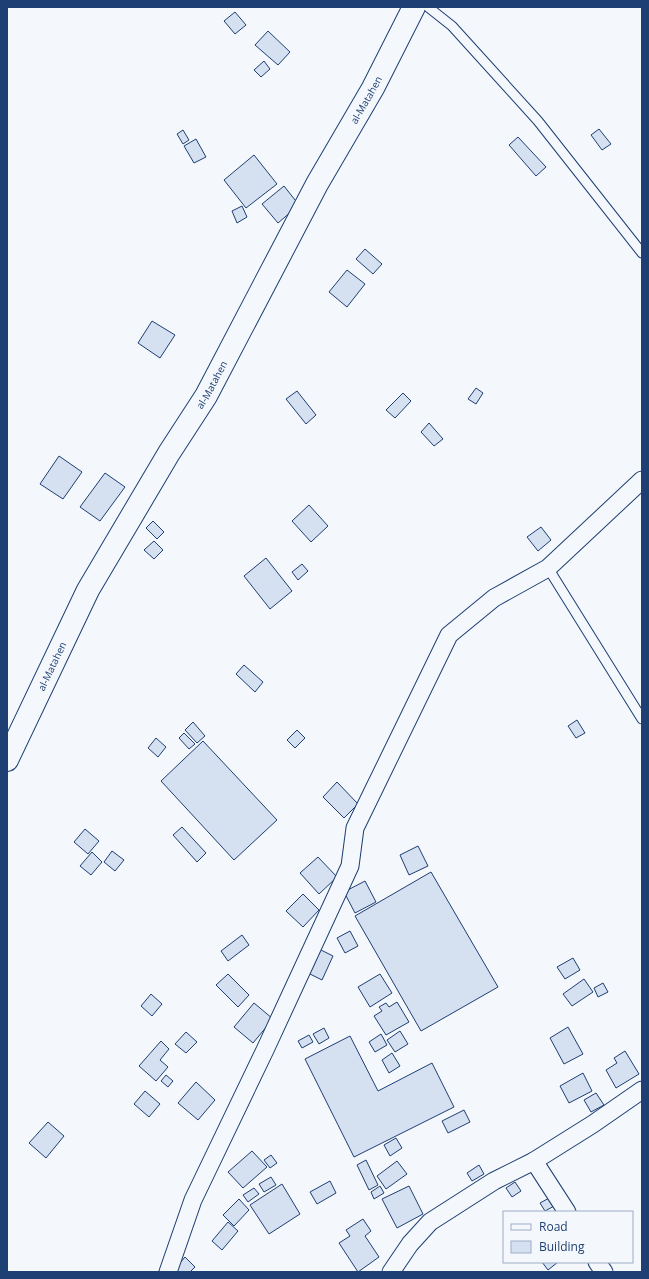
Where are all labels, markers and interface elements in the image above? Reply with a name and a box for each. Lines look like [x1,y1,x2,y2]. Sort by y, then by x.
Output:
street label: al-Matahen [347,74,385,126]
street label: al-Matahen [193,358,230,411]
street label: al-Matahen [34,639,69,693]
legend [503,1211,633,1263]
text: Road [539,1218,568,1235]
text: Building [539,1238,585,1255]

